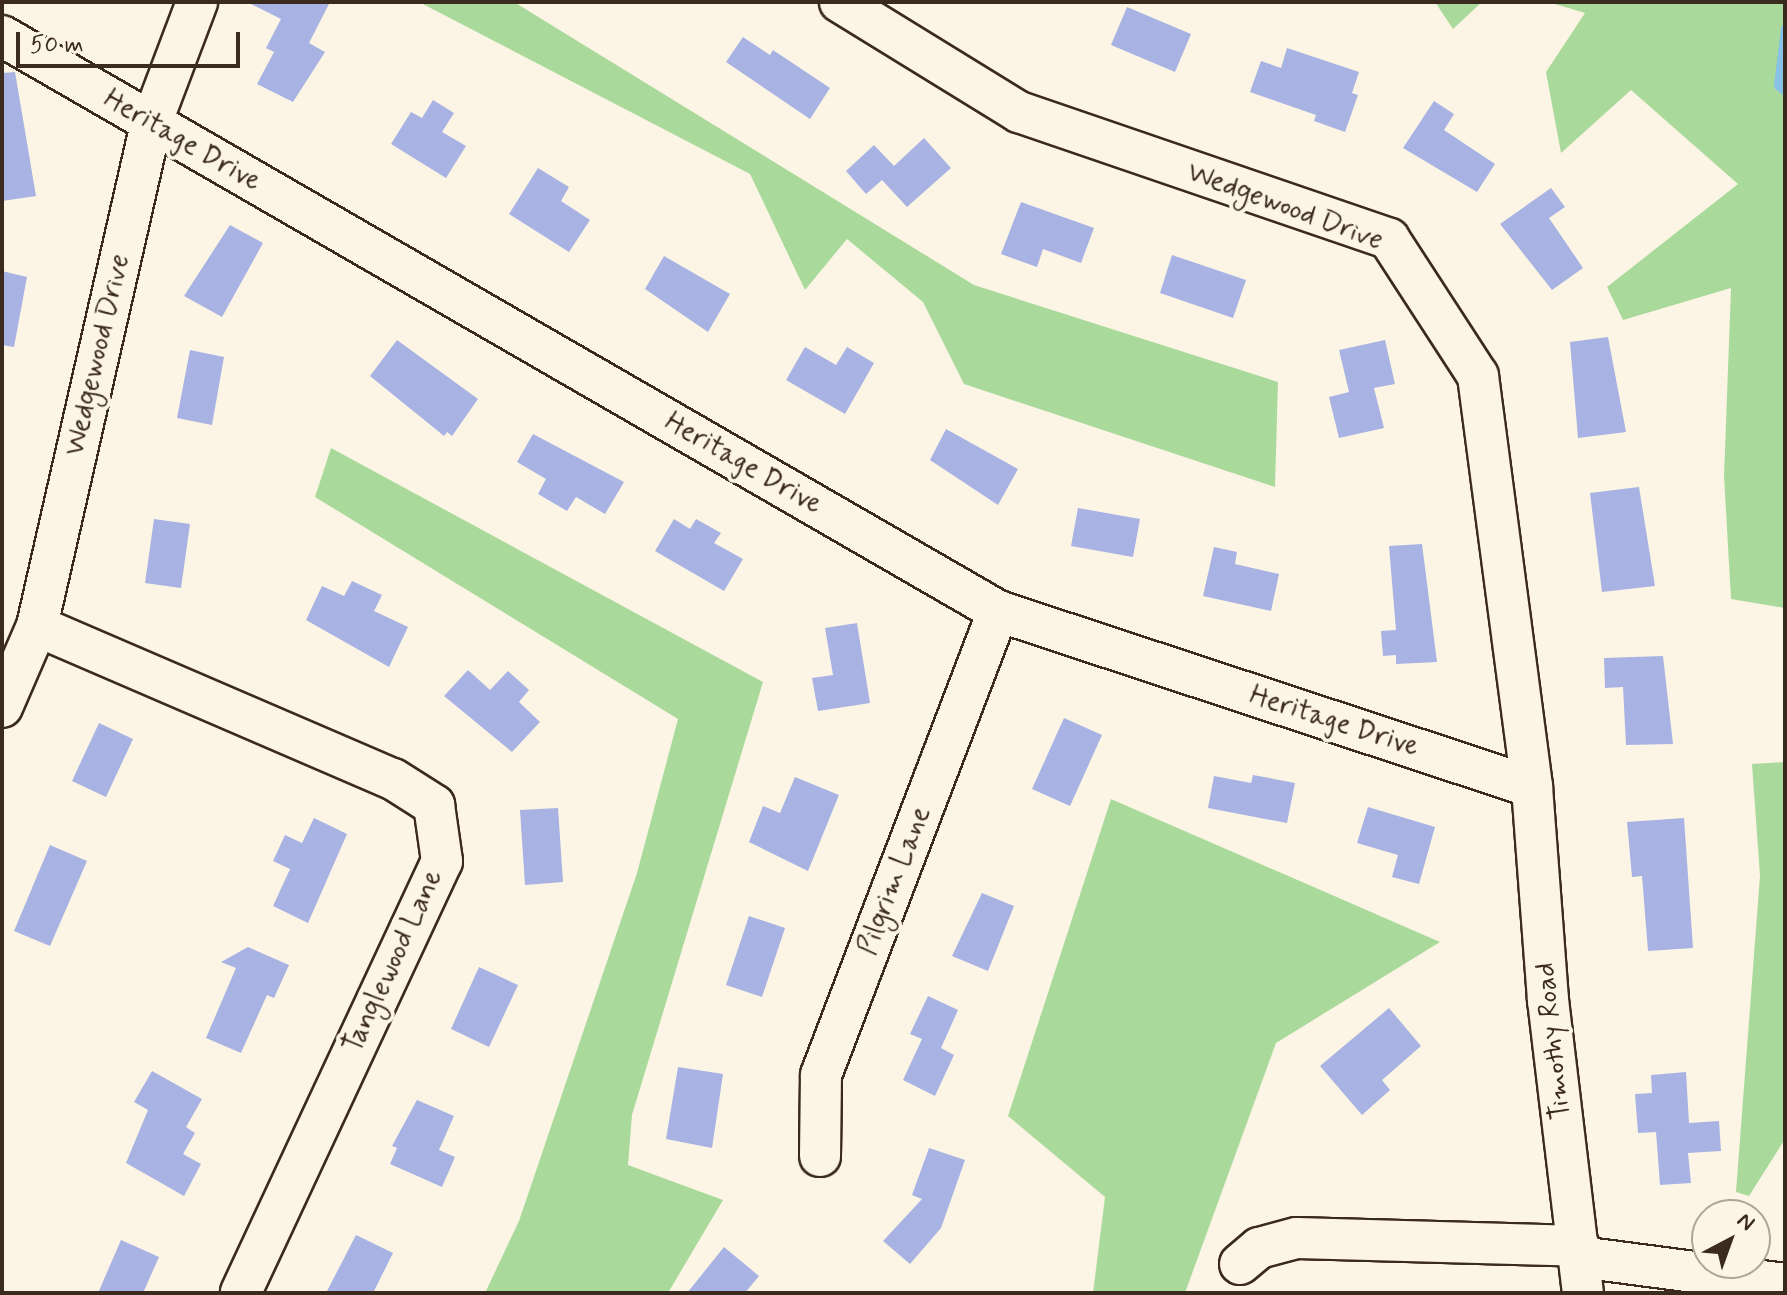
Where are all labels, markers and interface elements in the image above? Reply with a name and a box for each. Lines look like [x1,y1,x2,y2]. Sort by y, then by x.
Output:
scale bar [20,16,244,66]
text: 50 m [30,30,84,61]
street label: Heritage Drive [98,83,266,199]
street label: Wedgewood Drive [1183,156,1387,258]
street label: Wedgewood Drive [59,252,137,458]
street label: Heritage Drive [659,406,827,522]
street label: Heritage Drive [1246,679,1422,765]
street label: Pilgrim Lane [852,803,938,959]
street label: Tanglewood Lane [337,865,451,1059]
street label: Timothy Road [1529,961,1579,1121]
north arrow [1691,1199,1771,1279]
text: N [1731,1207,1760,1238]

